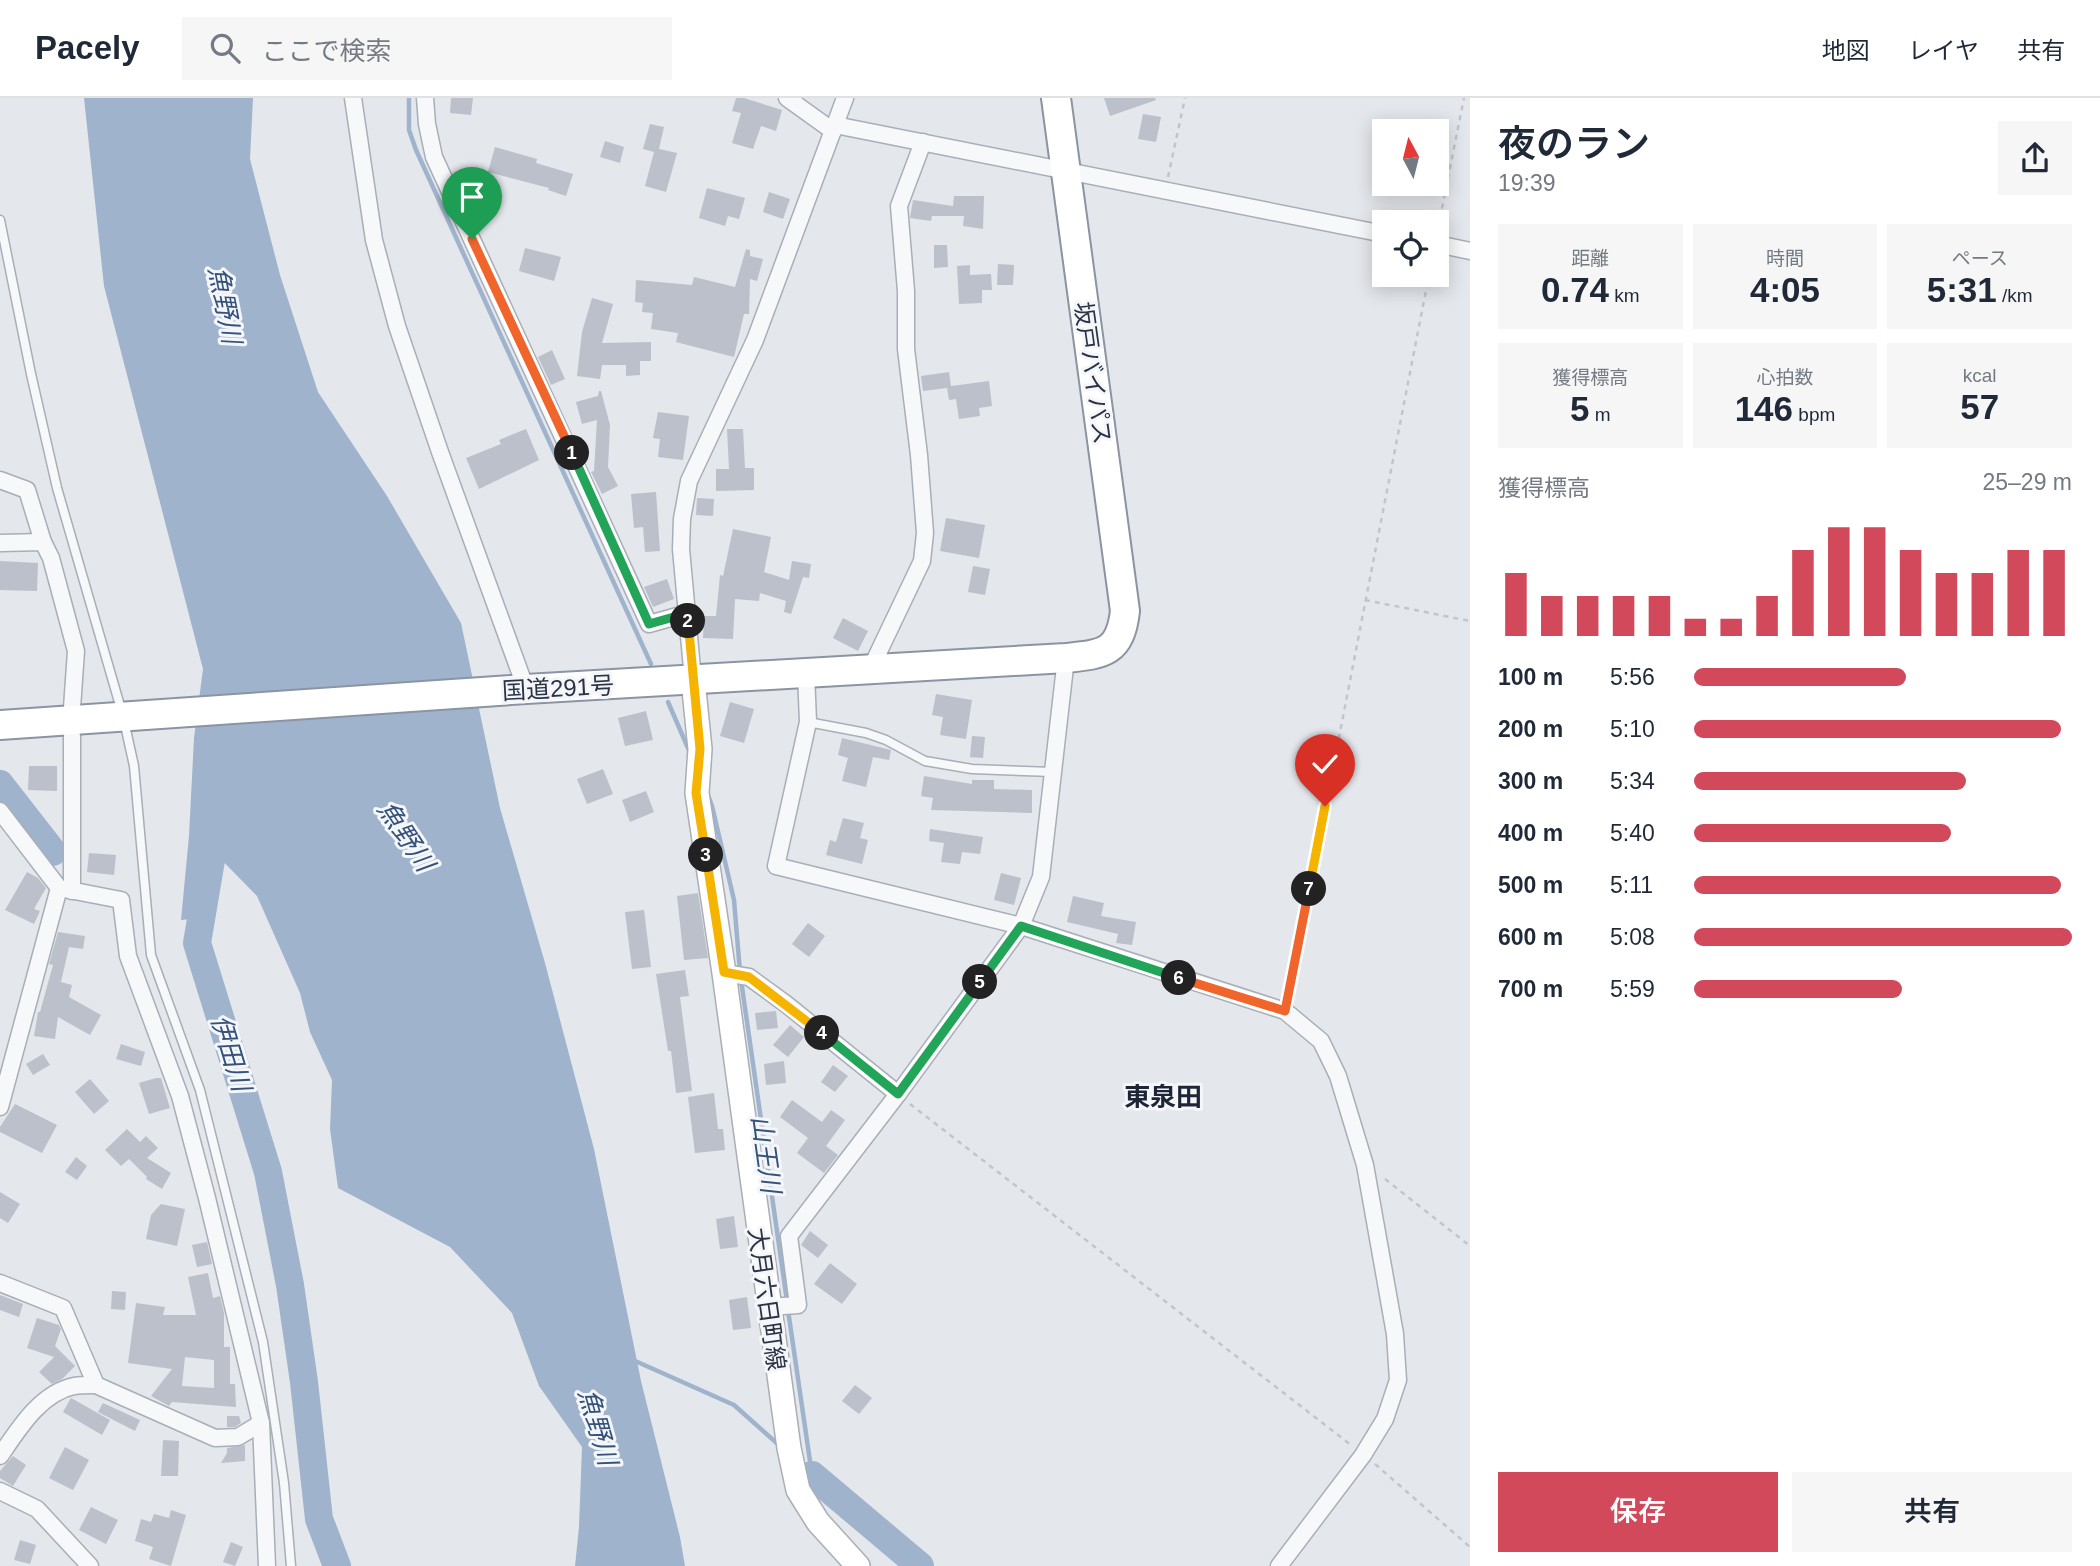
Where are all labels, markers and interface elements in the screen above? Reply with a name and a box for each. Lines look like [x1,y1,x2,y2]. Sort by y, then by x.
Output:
search box [182,17,672,80]
text: Pacely [35,29,140,66]
icon: search [206,29,244,67]
text: ここで検索 [262,36,392,66]
text: 地図 [1822,37,1870,64]
text: レイヤ [1908,37,1979,64]
text: 共有 [2017,37,2065,64]
north arrow [1372,119,1449,196]
map controls [1372,119,1449,287]
button: share [1998,121,2072,195]
text: 夜のラン [1498,123,1650,165]
pin [442,167,502,239]
text: 19:39 [1498,170,1556,196]
icon: arrive [453,178,491,216]
button: locate [1372,210,1449,287]
text: 距離 [1571,248,1609,269]
text: 時間 [1766,248,1804,269]
text: ペース [1952,248,2008,269]
water label: 魚野川 [203,264,248,349]
text: 0.74 [1541,270,1609,309]
text: 4:05 [1750,270,1820,309]
text: 5:31 [1927,270,1997,309]
text: km [1609,285,1640,306]
text: /km [1997,285,2033,306]
street label: 坂戸バイパス [1070,300,1116,446]
text: kcal [1963,365,1997,386]
text: 獲得標高 [1552,367,1628,388]
text: 心拍数 [1756,367,1814,388]
text: 57 [1960,387,1999,426]
text: 5 [1570,389,1590,428]
text: 146 [1735,389,1793,428]
text: m [1590,404,1611,425]
text: bpm [1793,404,1835,425]
pin: 1 [554,436,590,470]
text: 1 [566,442,577,463]
text: 25–29 m [1982,469,2072,495]
text: 獲得標高 [1498,475,1590,501]
pin: 2 [670,603,706,638]
text: 2 [682,610,693,631]
text: 100 m [1498,664,1563,690]
text: 5:56 [1610,664,1655,690]
street label: 国道291号 [501,672,615,704]
text: 200 m [1498,716,1563,742]
text: 5:10 [1610,716,1655,742]
pin [1295,734,1355,806]
icon: check [1306,745,1344,783]
text: 300 m [1498,768,1563,794]
text: 5:34 [1610,768,1655,794]
water label: 魚野川 [372,795,442,879]
text: 400 m [1498,820,1563,846]
text: 5:40 [1610,820,1655,846]
pin: 3 [688,838,724,872]
text: 3 [700,844,711,865]
pin: 7 [1292,872,1326,906]
text: 500 m [1498,872,1563,898]
text: 5:11 [1610,872,1653,898]
text: 7 [1303,878,1314,899]
text: 600 m [1498,924,1563,950]
text: 5:08 [1610,924,1655,950]
pin: 6 [1162,960,1196,996]
pin: 5 [962,964,998,1000]
text: 6 [1173,967,1184,988]
text: 5 [974,971,985,992]
text: 700 m [1498,976,1563,1002]
text: 5:59 [1610,976,1655,1002]
water label: 伊田川 [205,1011,258,1098]
pin: 4 [804,1016,840,1051]
text: 4 [816,1022,827,1043]
district label: 東泉田 [1124,1082,1202,1112]
water label: 山王川 [746,1113,787,1198]
street label: 大月六日町線 [744,1226,790,1372]
water label: 魚野川 [573,1385,624,1472]
button: 保存 [1498,1472,1778,1552]
button: 共有 [1792,1472,2072,1552]

